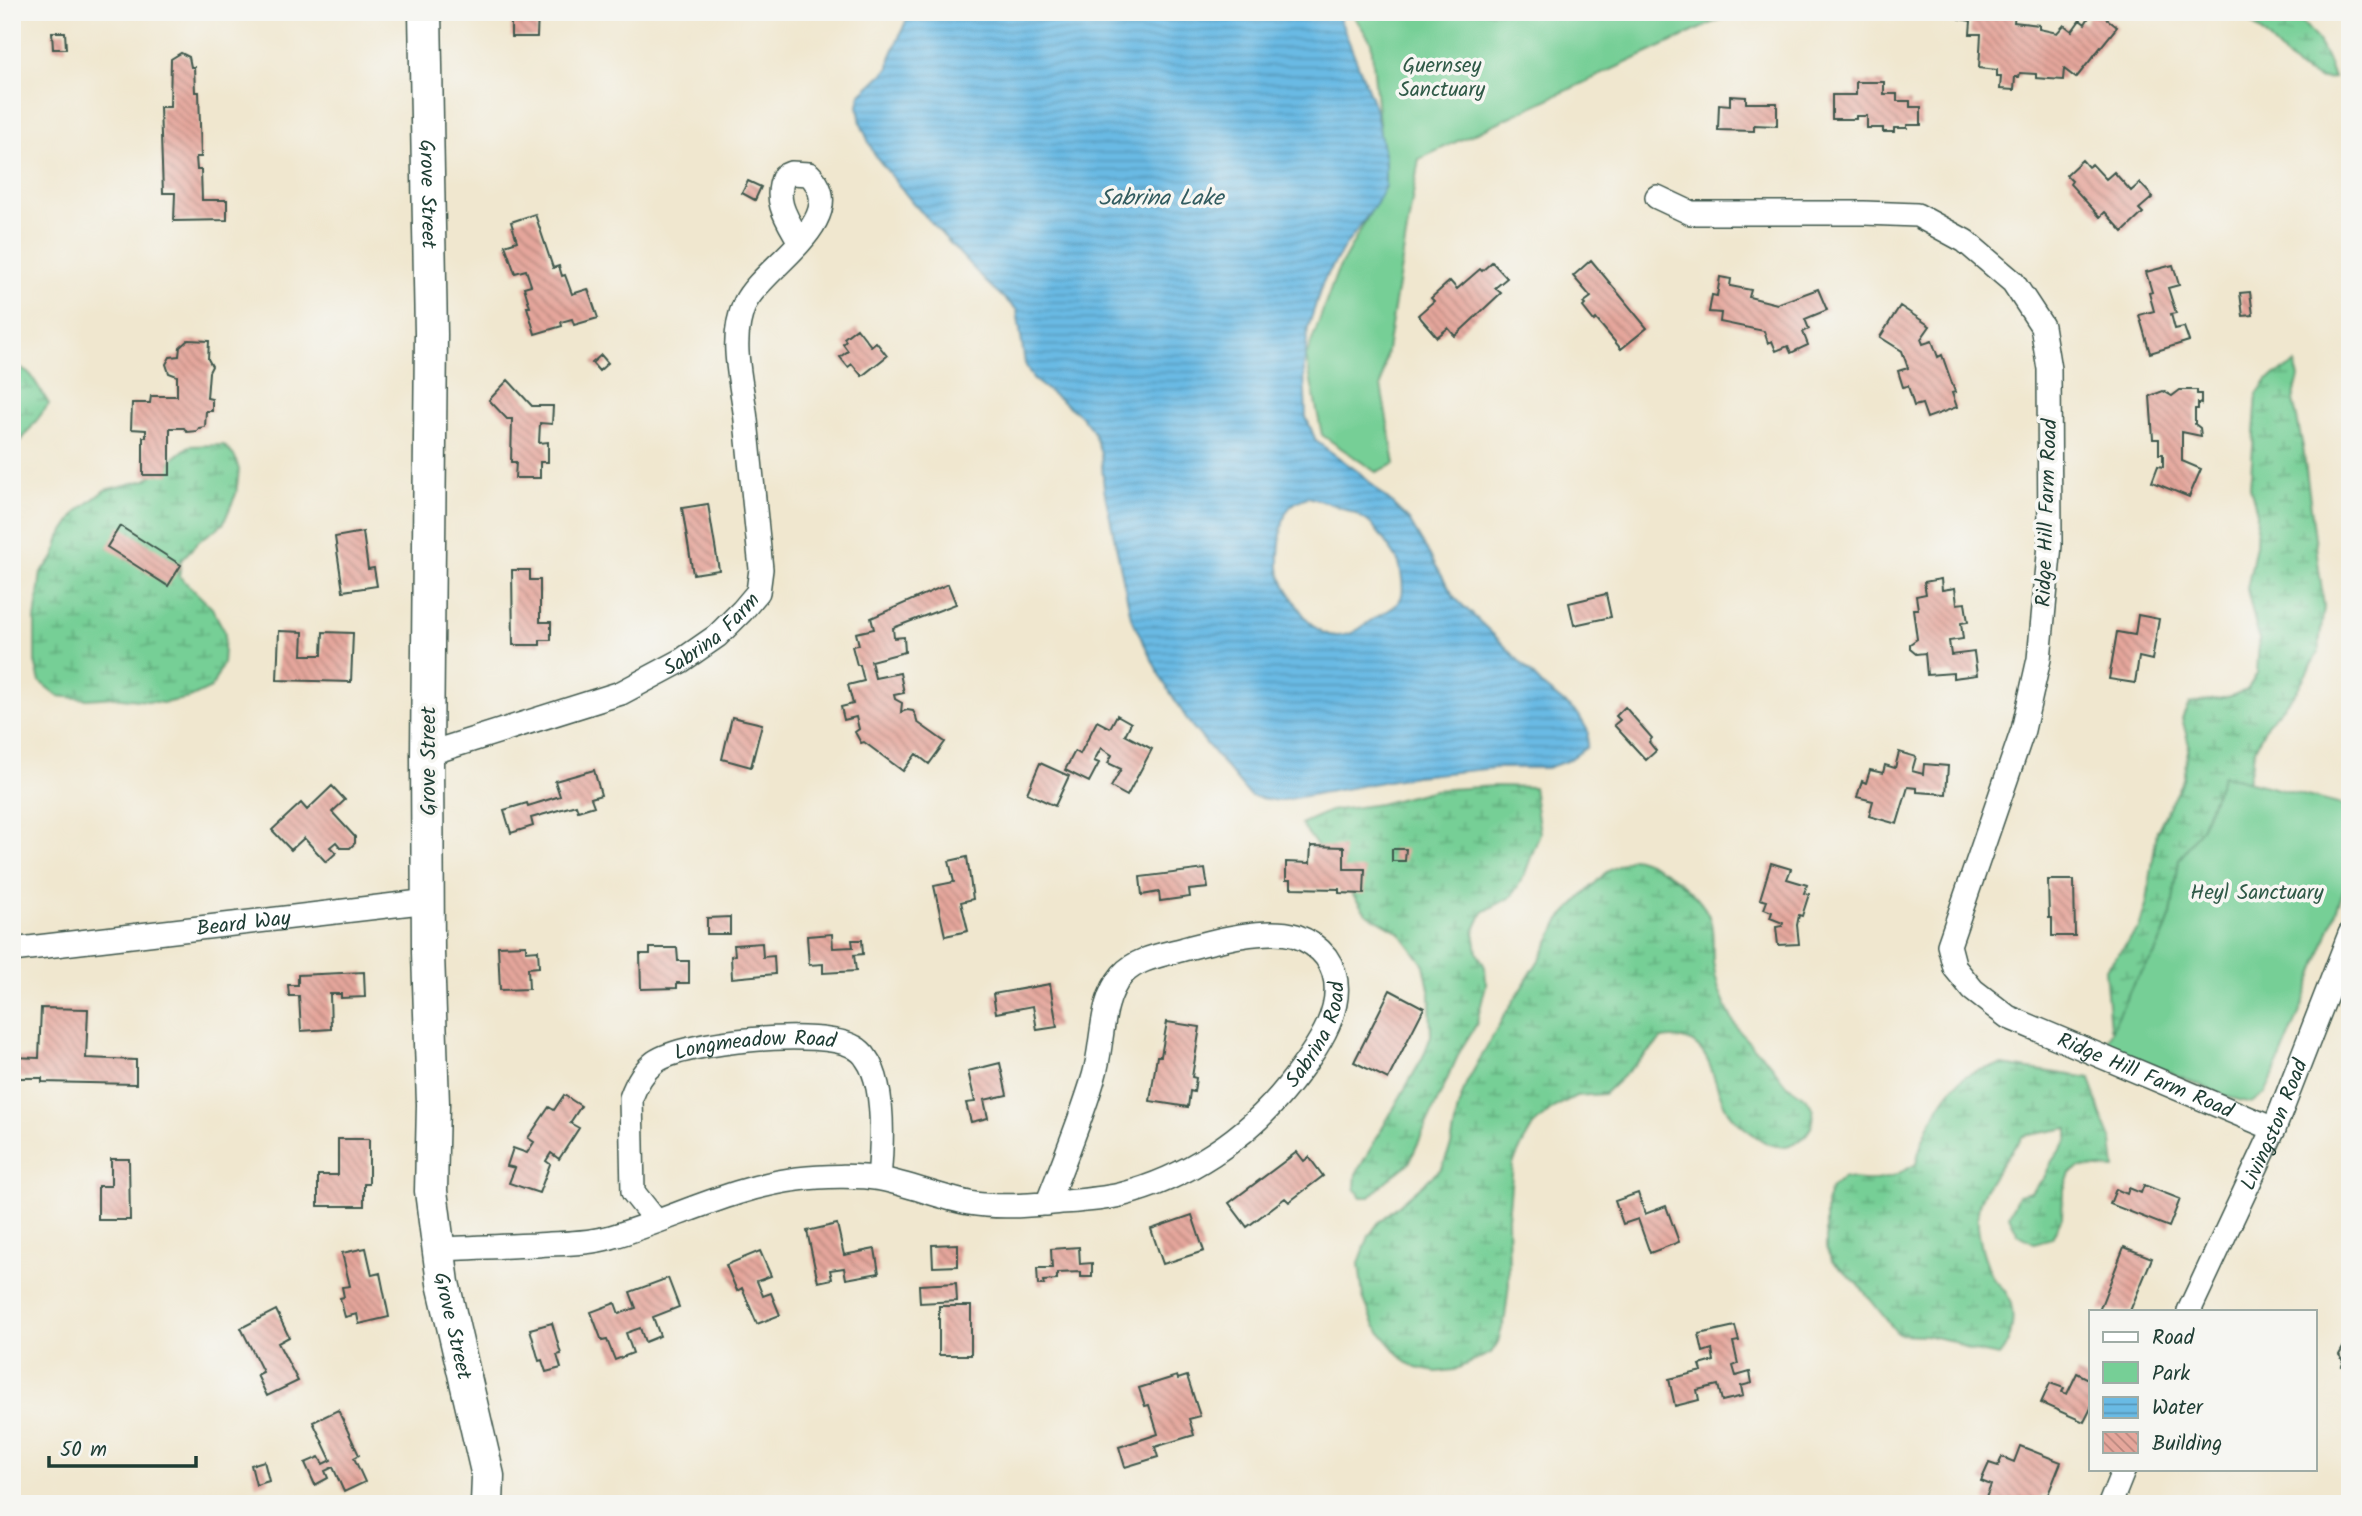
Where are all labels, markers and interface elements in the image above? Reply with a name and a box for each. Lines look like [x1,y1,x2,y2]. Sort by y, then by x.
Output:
park label: Guernsey Sanctuary [1399,50,1485,107]
street label: Grove Street [409,139,444,250]
water label: Sabrina Lake [1099,181,1226,217]
street label: Ridge Hill Farm Road [2028,418,2067,608]
street label: Sabrina Farm [658,586,769,686]
street label: Grove Street [413,705,446,816]
park label: Heyl Sanctuary [2190,877,2324,910]
street label: Beard Way [195,902,293,946]
street label: Sabrina Road [1277,980,1355,1095]
street label: Longmeadow Road [671,1023,839,1070]
street label: Ridge Hill Farm Road [2052,1025,2239,1128]
street label: Livingston Road [2233,1054,2318,1196]
street label: Grove Street [424,1271,480,1384]
legend [2089,1310,2316,1470]
text: Road [2152,1322,2195,1355]
text: Park [2152,1358,2190,1391]
text: Water [2152,1392,2204,1425]
scale bar [49,1425,196,1469]
text: Building [2152,1428,2222,1461]
text: 50 m [60,1434,107,1467]

